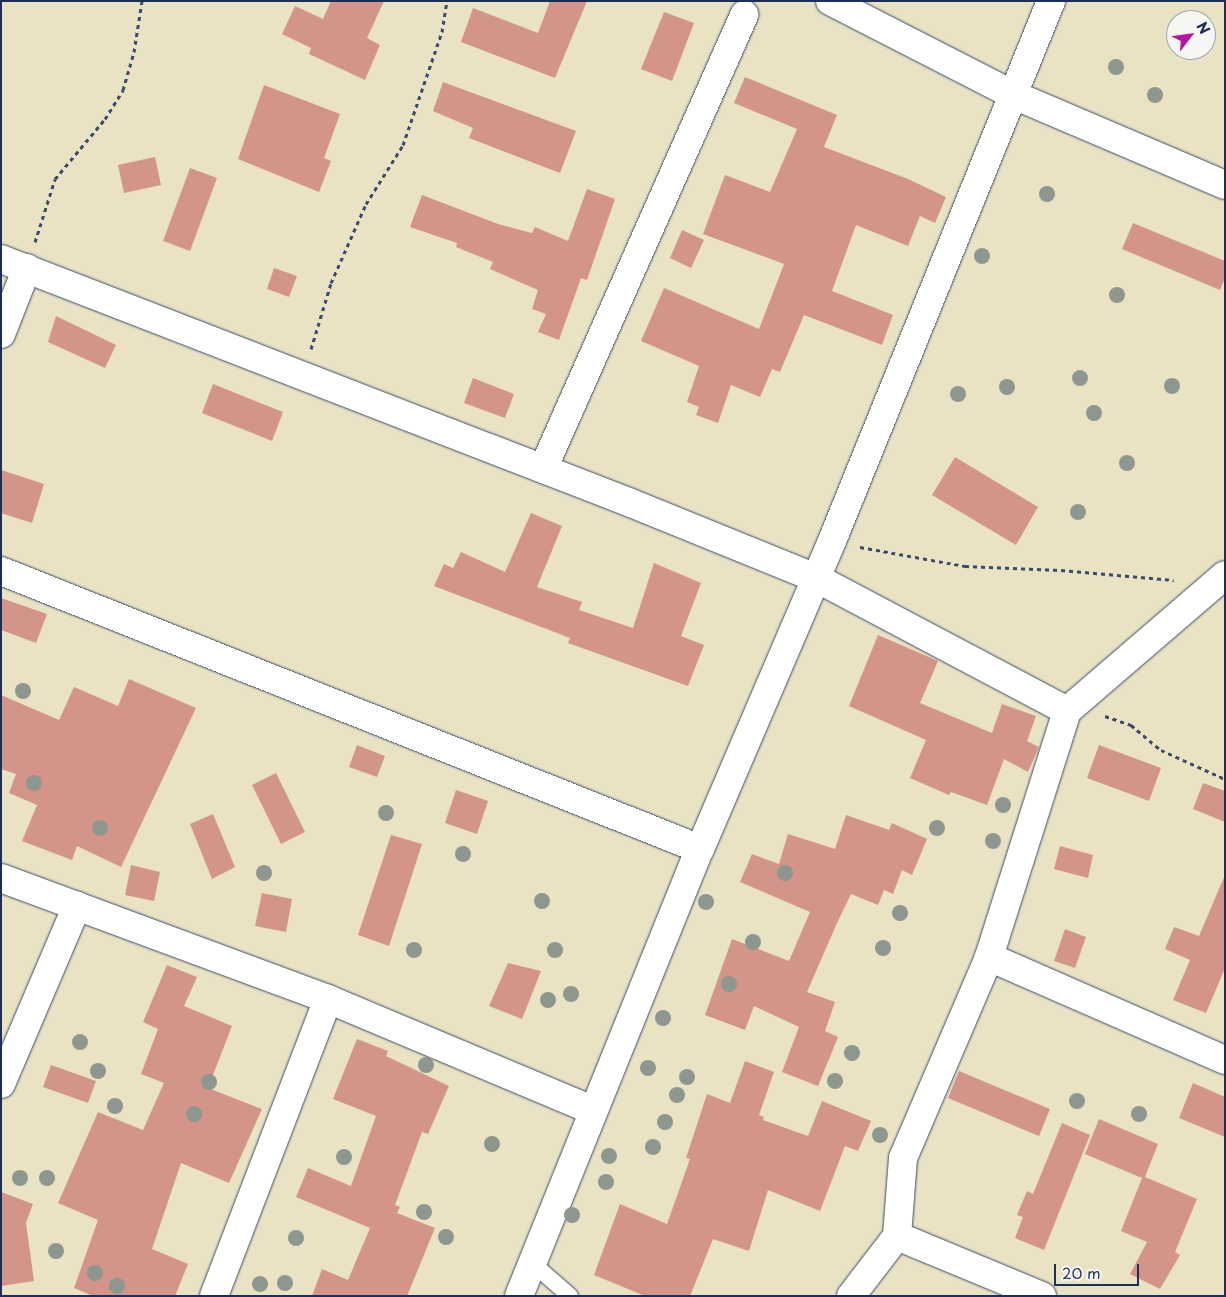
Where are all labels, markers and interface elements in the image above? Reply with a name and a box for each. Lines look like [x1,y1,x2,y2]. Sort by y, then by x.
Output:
north arrow [1166,10,1216,60]
text: N [1192,18,1215,38]
scale bar [1056,1254,1141,1286]
text: 20 m [1062,1261,1101,1284]

